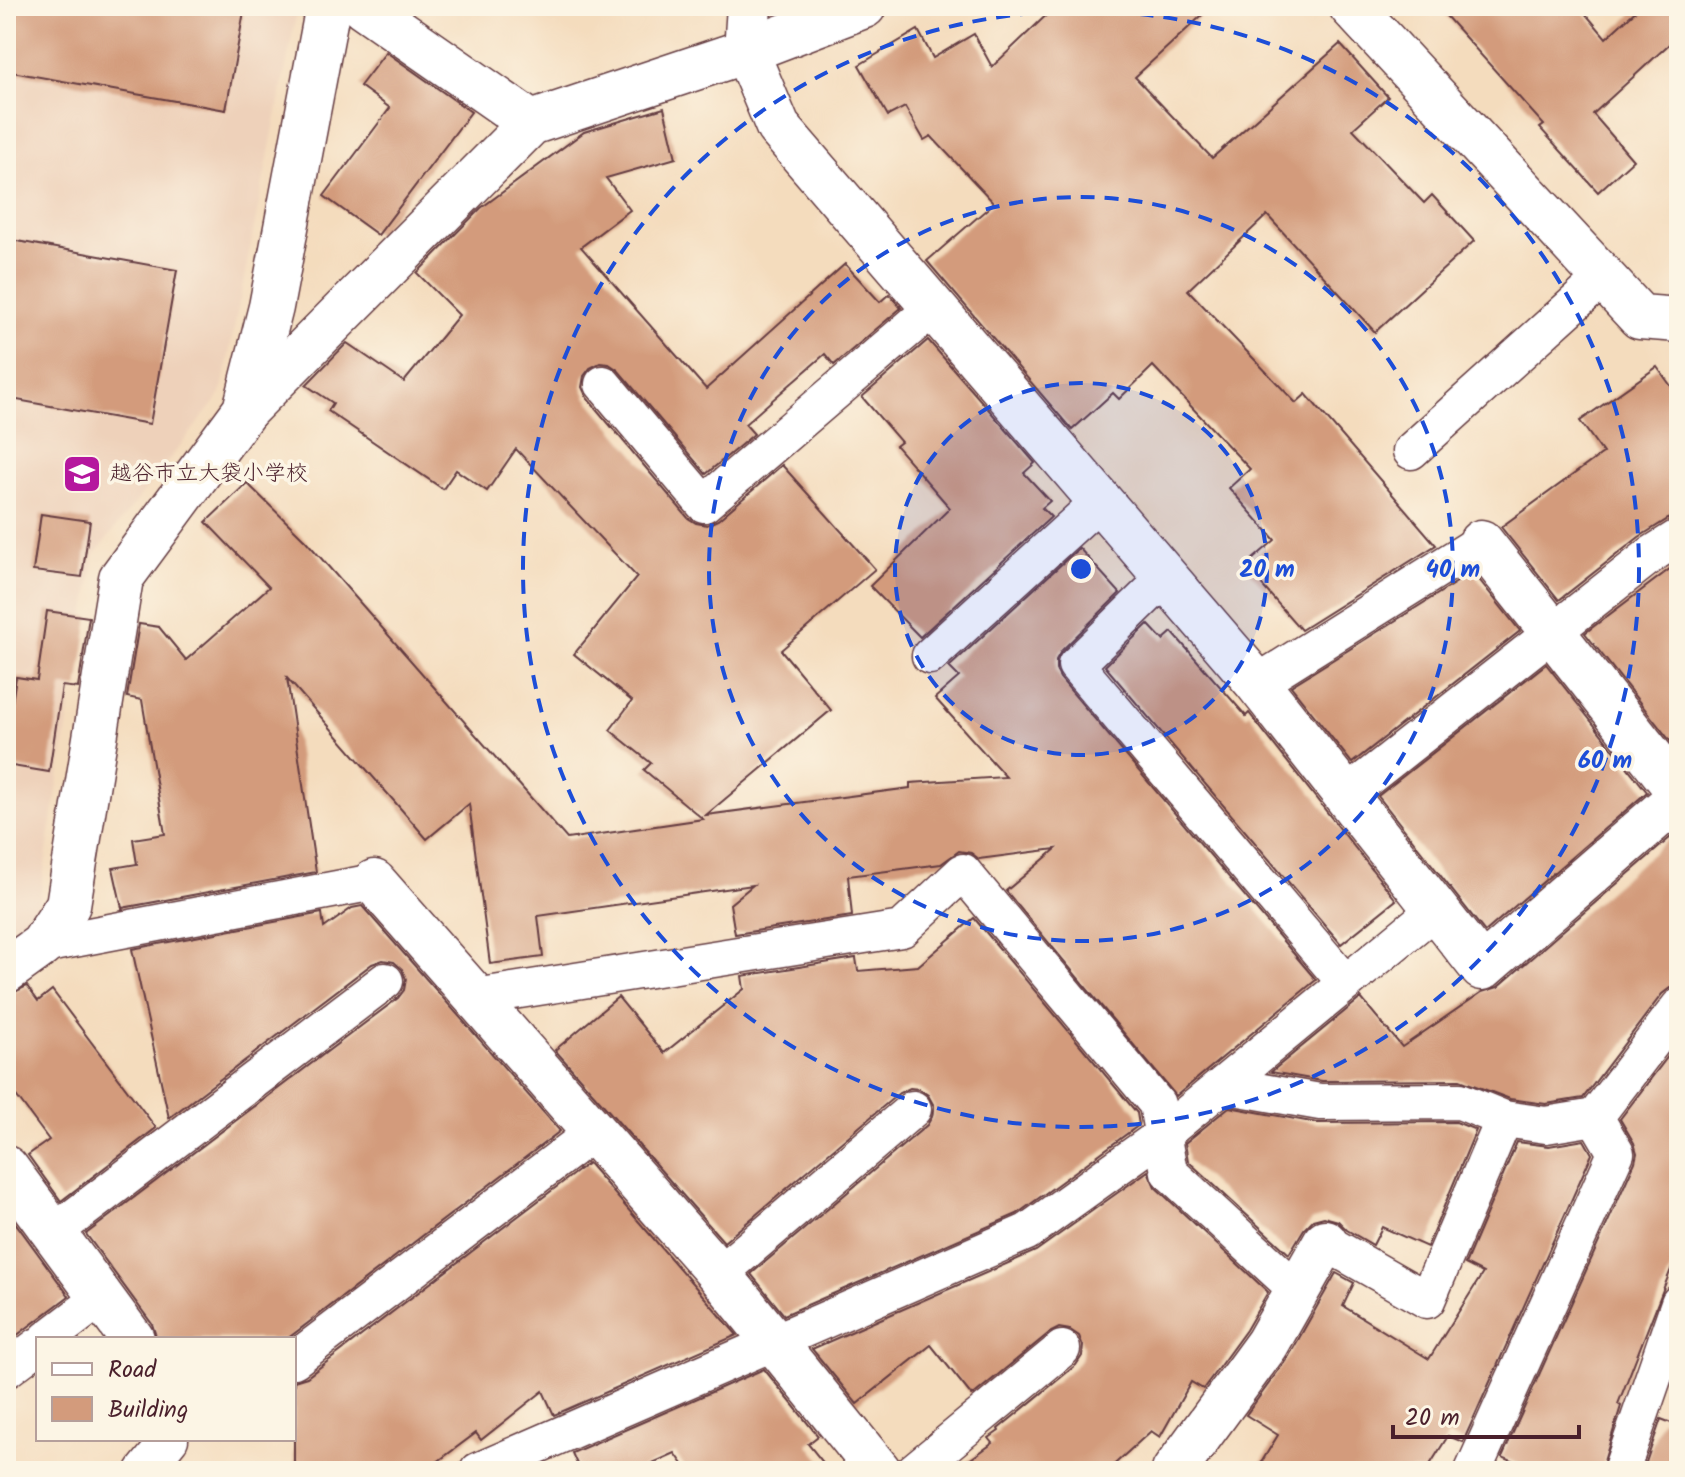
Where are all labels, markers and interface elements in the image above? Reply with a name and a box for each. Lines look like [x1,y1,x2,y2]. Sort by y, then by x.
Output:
school or university icon: 越谷市立大袋小学校 [61,453,103,495]
place label: 越谷市立大袋小学校 [110,457,308,492]
text: 20 m [1239,551,1295,590]
text: 40 m [1426,551,1480,590]
centre of rings [1067,555,1095,583]
text: 60 m [1578,742,1632,781]
legend [36,1337,296,1441]
text: Road [108,1351,157,1390]
scale bar [1393,1389,1579,1439]
text: Building [108,1391,188,1430]
text: 20 m [1405,1399,1460,1438]

